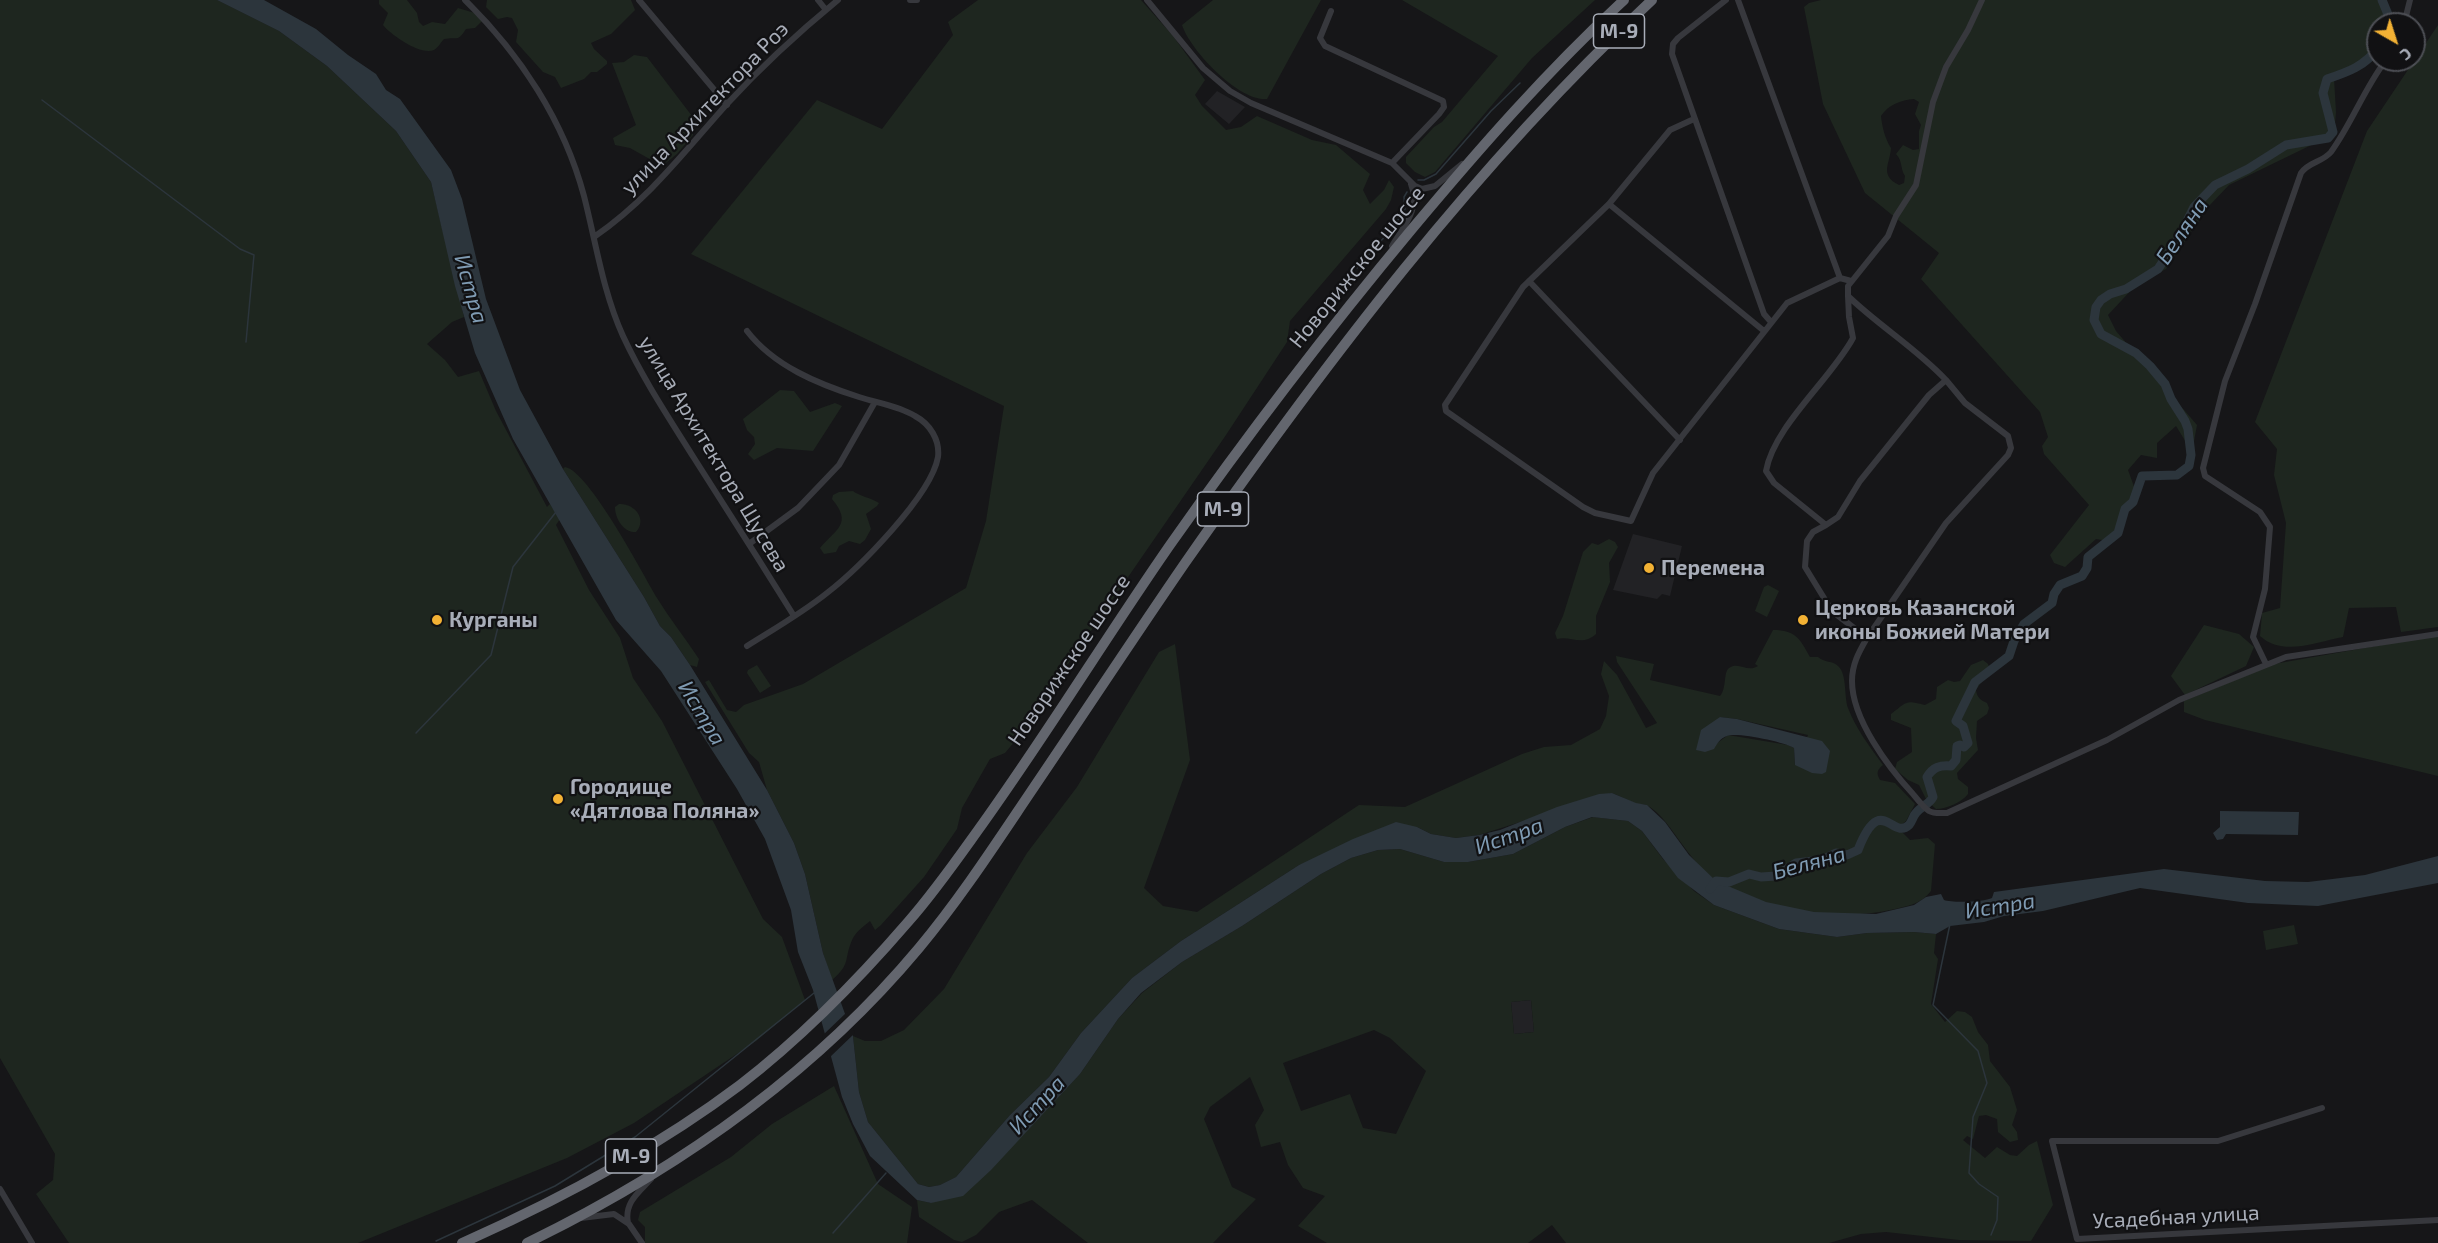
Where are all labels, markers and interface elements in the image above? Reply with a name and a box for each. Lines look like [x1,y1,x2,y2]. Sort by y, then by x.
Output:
north arrow [2366,12,2426,72]
road number: М-9 [1594,14,1644,48]
street label: улица Архитектора Роэ [616,16,794,200]
text: С [2397,44,2416,65]
street label: Новорижское шоссе [1284,181,1430,353]
water label: Беляна [2150,193,2214,269]
water label: Истра [449,251,493,327]
street label: улица Архитектора Щусева [633,331,795,577]
road number: М-9 [1198,492,1248,526]
place label: Перемена [1661,555,1765,581]
marker: Перемена [1642,561,1656,575]
street label: Новорижское шоссе [1002,570,1136,750]
place label: Церковь Казанской иконы Божией Матери [1815,595,2050,645]
place label: Курганы [449,607,538,633]
marker: Курганы [430,613,444,627]
marker: Церковь Казанской иконы Божией Матери [1796,613,1810,627]
water label: Истра [673,676,731,750]
place label: Городище «Дятлова Поляна» [570,774,759,824]
marker: Городище «Дятлова Поляна» [551,792,565,806]
water label: Истра [1471,812,1547,860]
water label: Беляна [1770,841,1848,885]
water label: Истра [1963,887,2037,925]
water label: Истра [1003,1070,1071,1140]
road number: М-9 [606,1139,656,1173]
street label: Усадебная улица [2092,1200,2260,1234]

